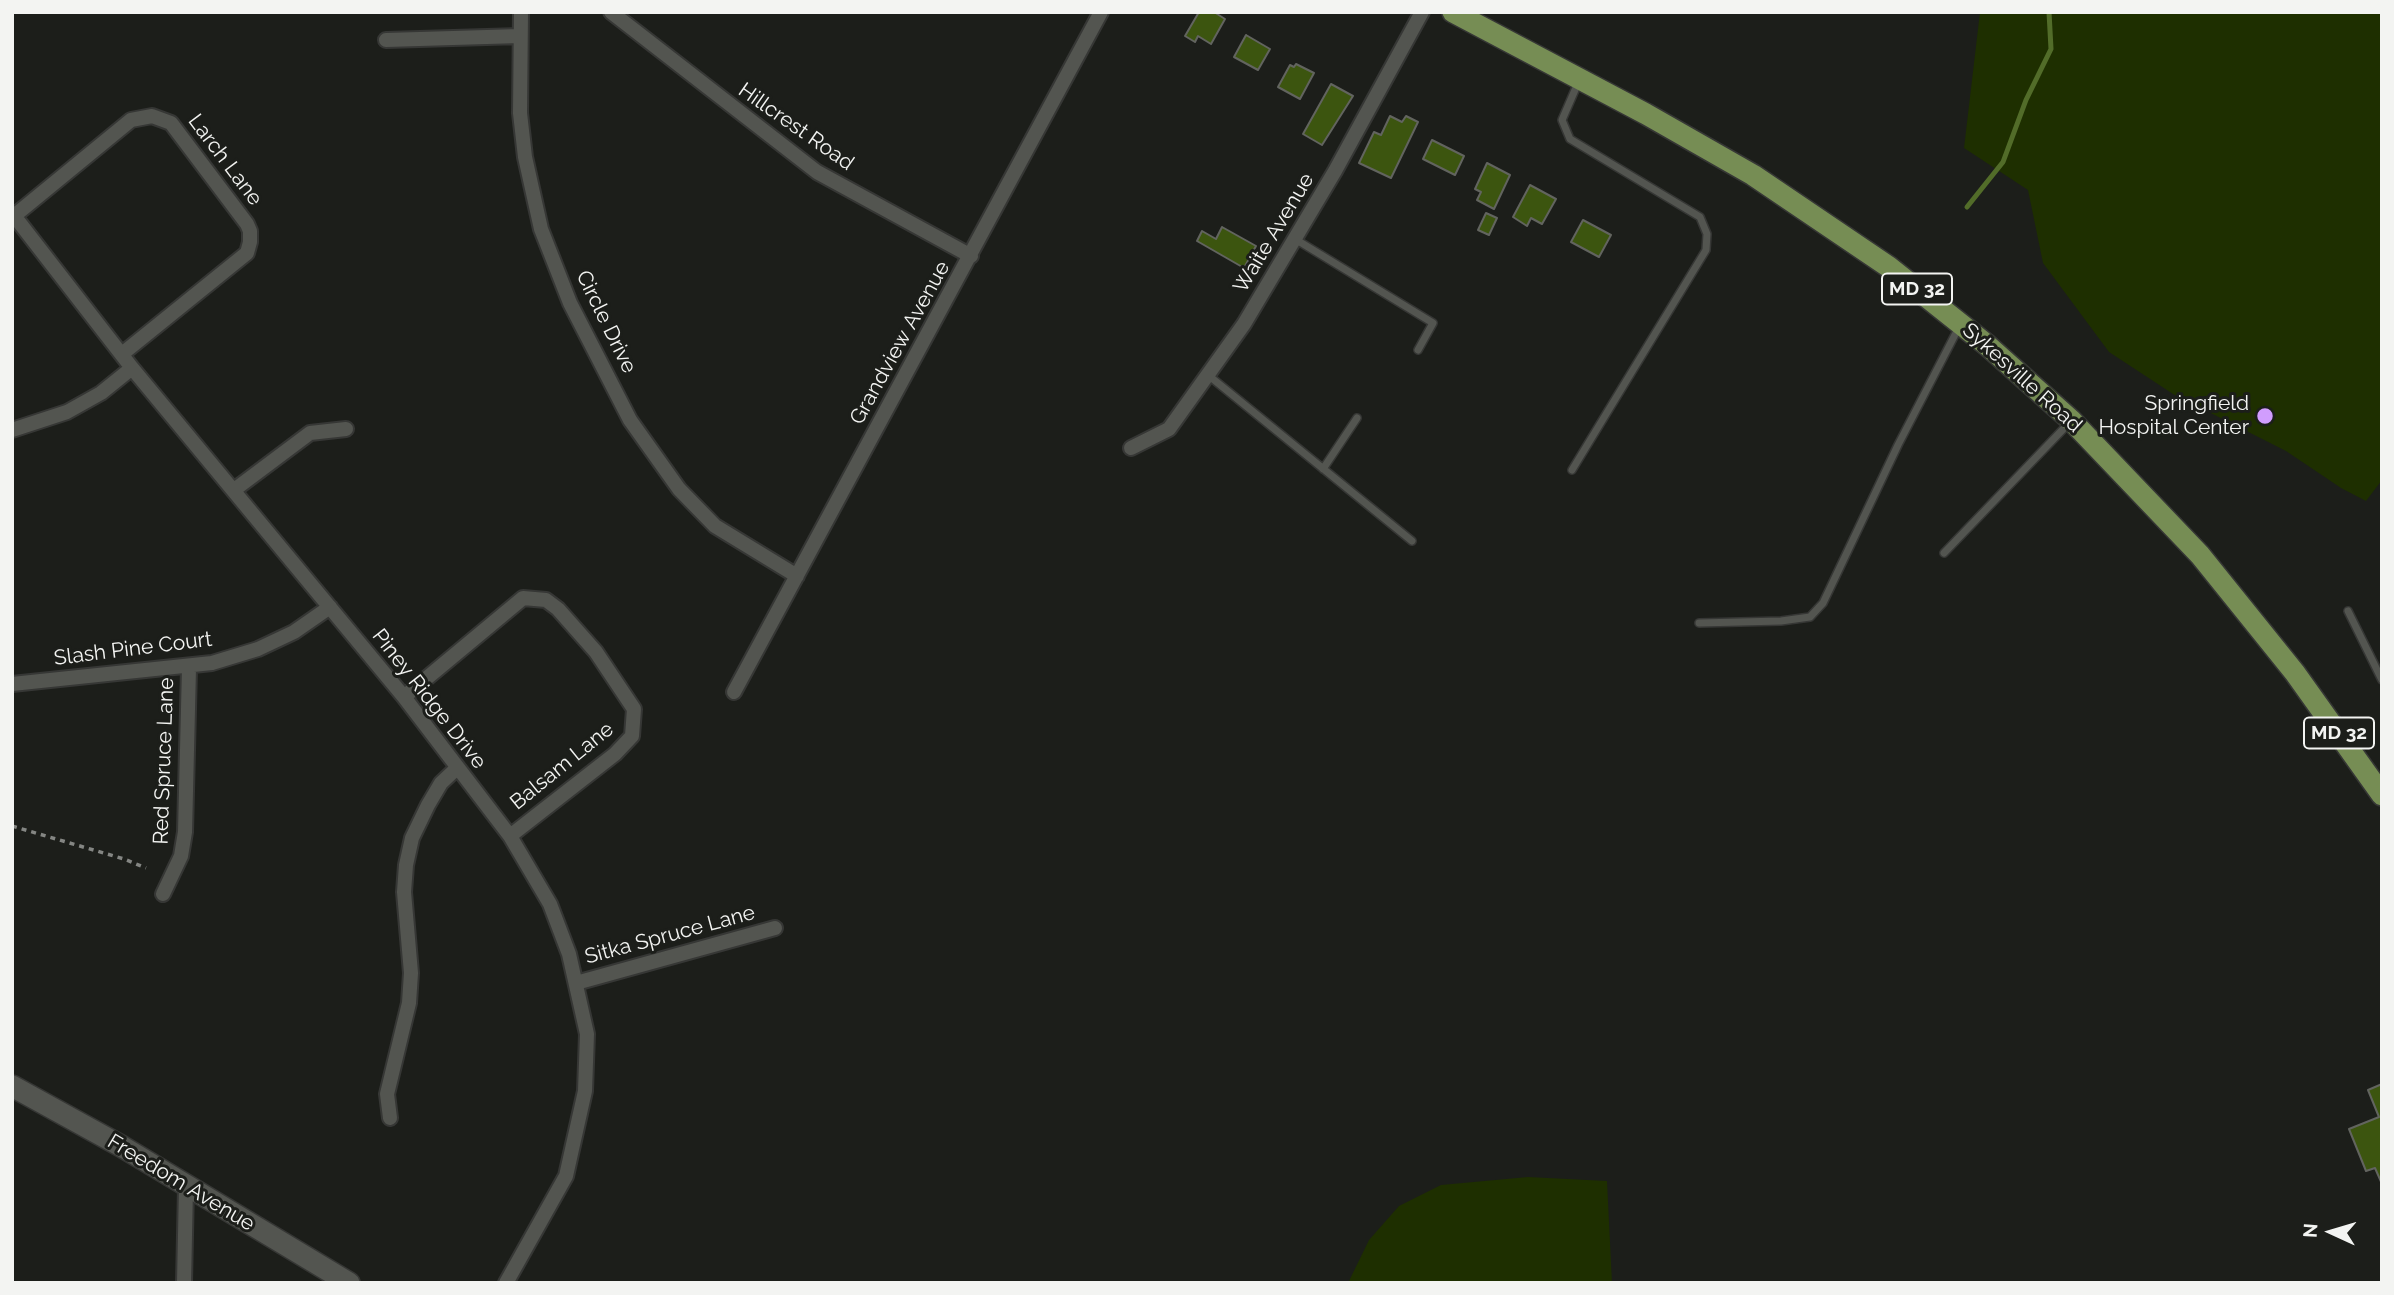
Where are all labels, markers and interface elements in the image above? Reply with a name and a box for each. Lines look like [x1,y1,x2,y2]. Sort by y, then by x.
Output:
street label: Hillcrest Road [733,78,859,176]
street label: Larch Lane [182,109,268,211]
street label: Waite Avenue [1228,169,1320,297]
street label: Grandview Avenue [845,257,955,429]
street label: Circle Drive [570,267,642,377]
road number: MD 32 [1882,274,1952,304]
street label: Sykesville Road [1957,318,2087,438]
place label: Springfield Hospital Center [2099,391,2249,441]
marker: Springfield Hospital Center [2255,406,2275,426]
street label: Piney Ridge Drive [367,624,491,774]
street label: Slash Pine Court [53,627,213,671]
street label: Red Spruce Lane [148,677,180,845]
street label: Balsam Lane [505,717,619,815]
road number: MD 32 [2304,718,2374,748]
street label: Sitka Spruce Lane [582,900,758,970]
street label: Freedom Avenue [103,1129,259,1237]
north arrow [2296,1197,2366,1267]
text: N [2299,1223,2322,1239]

